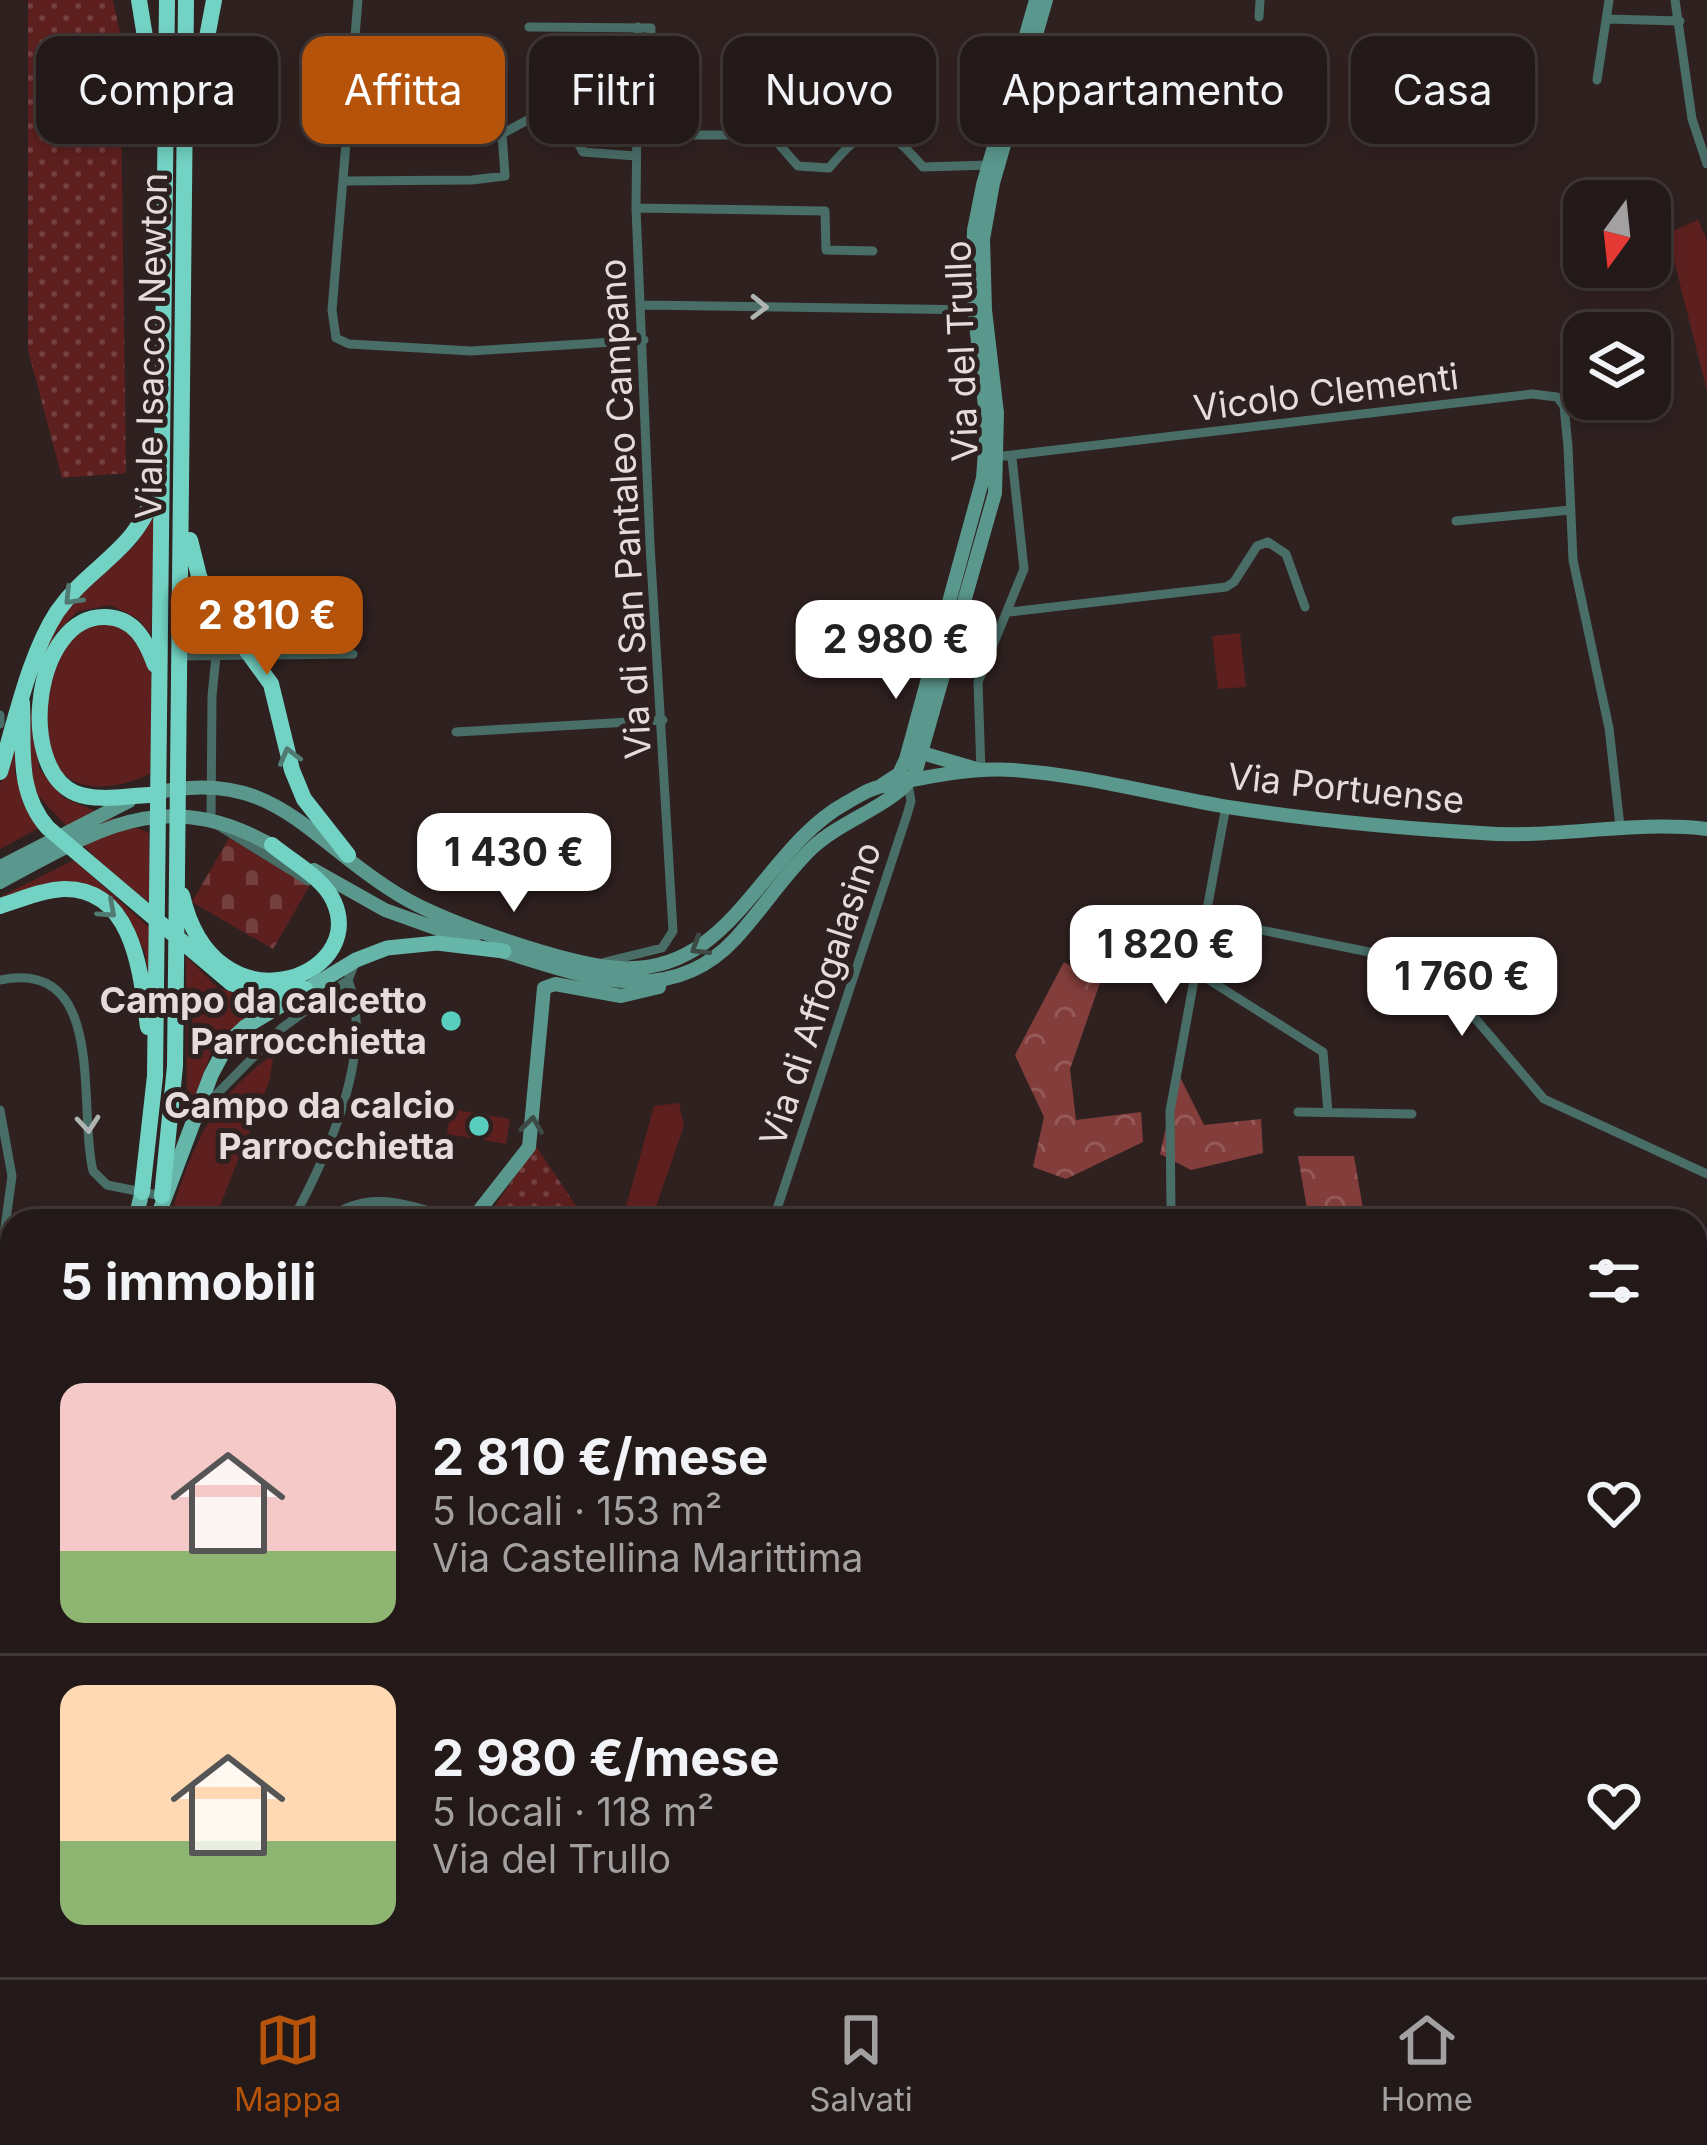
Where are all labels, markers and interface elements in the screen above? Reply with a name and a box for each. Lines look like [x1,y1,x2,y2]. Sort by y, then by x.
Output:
chip: Compra [36,36,278,144]
chip: Affitta [302,36,505,144]
chip: Filtri [529,36,699,144]
chip: Nuovo [723,36,936,144]
chip: Appartamento [960,36,1327,144]
chip: Casa [1351,36,1535,144]
street label: Viale Isacco Newton [126,172,176,520]
north arrow [1563,180,1671,288]
map controls [1563,180,1671,420]
street label: Via del Trullo [935,240,987,462]
street label: Via di San Pantaleo Campano [590,258,660,760]
one-way arrow [750,293,769,319]
button: layers [1563,312,1671,420]
street label: Vicolo Clementi [1191,354,1461,430]
pin: 2 810 € [156,576,378,678]
one-way arrow [64,584,86,605]
text: 2 810 € [198,591,336,638]
pin: 2 980 € [785,600,1007,702]
text: 2 980 € [823,615,969,662]
one-way arrow [278,746,303,767]
street label: Via Portuense [1225,754,1467,822]
pin: 1 430 € [403,813,625,915]
text: 1 430 € [444,828,584,875]
street label: Via di Affogalasino [750,836,890,1152]
one-way arrow [94,896,115,917]
pin: 1 820 € [1055,905,1277,1007]
text: 1 820 € [1097,920,1235,967]
one-way arrow [690,933,712,955]
pin: 1 760 € [1351,937,1573,1039]
text: 1 760 € [1394,952,1530,999]
place label: Campo da calcetto Parrocchietta [100,978,427,1063]
marker: Campo da calcetto Parrocchietta [438,1008,464,1034]
place label: Campo da calcio Parrocchietta [164,1083,455,1168]
marker: Campo da calcio Parrocchietta [466,1113,492,1139]
one-way arrow [74,1115,100,1134]
one-way arrow [519,1115,545,1135]
icon: filters [1581,1248,1647,1314]
text: 5 immobili [60,1251,316,1312]
text: 2 810 €/mese [432,1426,768,1487]
icon: home [156,1431,300,1575]
icon: heart [1581,1470,1647,1536]
text: 5 locali · 153 m² [432,1487,722,1534]
text: Via Castellina Marittima [432,1534,864,1581]
text: 2 980 €/mese [432,1727,780,1788]
icon: home [156,1733,300,1877]
icon: heart [1581,1772,1647,1838]
text: 5 locali · 118 m² [432,1788,714,1835]
text: Via del Trullo [432,1835,671,1882]
tab: Mappa [234,2007,342,2119]
tab: Salvati [809,2007,913,2119]
tab: Home [1381,2007,1473,2119]

